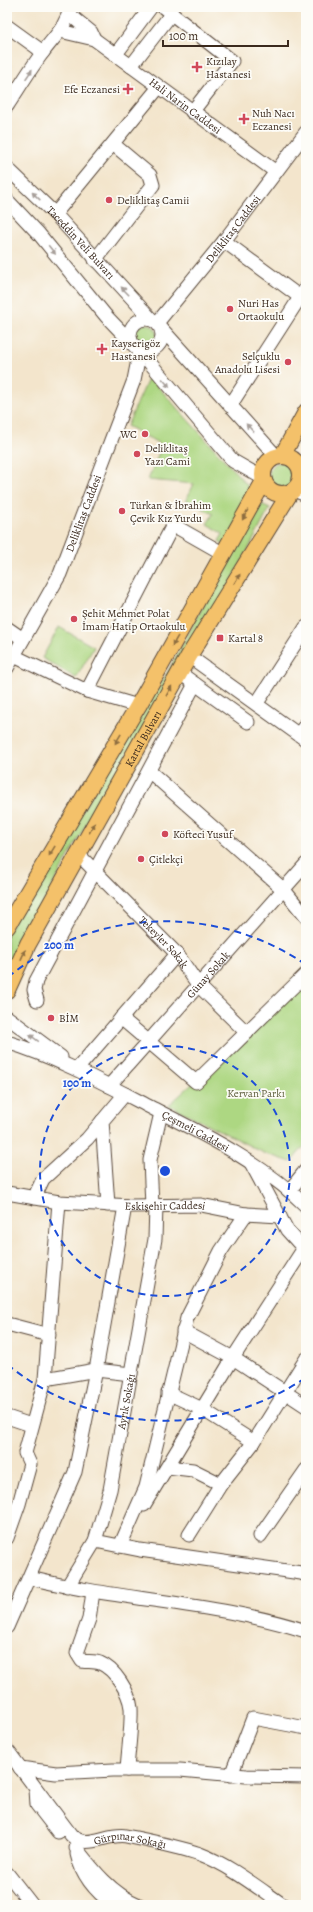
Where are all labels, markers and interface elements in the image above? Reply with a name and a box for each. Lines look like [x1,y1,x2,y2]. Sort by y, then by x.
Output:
scale bar [163,22,288,48]
text: 100 m [169,28,198,44]
place label: Kızılay Hastanesi [206,54,251,82]
marker: Kızılay Hastanesi [191,61,203,73]
one-way arrow [25,68,32,80]
street label: Hali Narin Caddesi [146,75,224,138]
place label: Efe Eczanesi [64,82,120,97]
marker: Efe Eczanesi [123,84,133,94]
place label: Nuh Nacı Eczanesi [252,106,295,134]
marker: Nuh Nacı Eczanesi [239,114,249,124]
one-way arrow [31,192,41,201]
street label: Deliklitaş Caddesi [202,192,264,266]
place label: Deliklitaş Camii [117,193,189,208]
marker: Deliklitaş Camii [104,195,114,205]
street label: Taceddin Veli Bulvarı [43,203,118,283]
one-way arrow [48,244,57,255]
one-way arrow [120,286,130,296]
place label: Nuri Has Ortaokulu [238,296,284,324]
marker: Nuri Has Ortaokulu [225,304,235,314]
place label: Kayserigöz Hastanesi [111,336,160,364]
marker: Kayserigöz Hastanesi [96,343,108,355]
place label: Selçuklu Anadolu Lisesi [214,349,280,377]
marker: Selçuklu Anadolu Lisesi [283,357,293,367]
one-way arrow [162,377,171,388]
one-way arrow [245,423,255,433]
place label: WC [119,427,137,442]
marker: WC [140,429,150,439]
place label: Deliklitaş Yazı Cami [144,441,190,469]
marker: Deliklitaş Yazı Cami [132,449,142,459]
street label: Deliklitaş Caddesi [62,473,105,554]
place label: Türkan & İbrahim Çevik Kız Yurdu [130,498,211,526]
marker: Türkan & İbrahim Çevik Kız Yurdu [117,506,127,516]
one-way arrow [242,509,248,521]
one-way arrow [233,574,240,585]
place label: Şehit Mehmet Polat İmam Hatip Ortaokulu [82,606,186,634]
marker: Şehit Mehmet Polat İmam Hatip Ortaokulu [69,614,79,624]
place label: Kartal 8 [228,631,263,646]
marker: Kartal 8 [215,633,225,643]
one-way arrow [171,635,178,647]
one-way arrow [166,685,173,697]
street label: Kartal Bulvarı [122,708,165,770]
one-way arrow [115,733,122,745]
one-way arrow [88,822,95,834]
place label: Köfteci Yusuf [173,827,234,842]
marker: Köfteci Yusuf [160,829,170,839]
one-way arrow [48,846,56,856]
place label: Çitlekçi [149,852,183,867]
marker: Çitlekçi [136,854,146,864]
street label: Tekeyler Sokak [135,913,192,972]
text: 200 m [44,937,74,953]
street label: Günay Sokak [183,948,234,1002]
one-way arrow [20,949,26,960]
place label: BİM [59,1011,79,1026]
marker: BİM [46,1013,56,1023]
one-way arrow [29,1033,40,1042]
text: 100 m [63,1075,91,1091]
park label: Kervan Parkı [227,1086,285,1101]
street label: Çeşmeli Caddesi [159,1107,232,1156]
centre of rings [158,1164,172,1178]
street label: Eskişehir Caddesi [124,1198,207,1214]
street label: Ayrık Sokağı [114,1373,139,1431]
street label: Gürpınar Sokağı [92,1828,168,1852]

